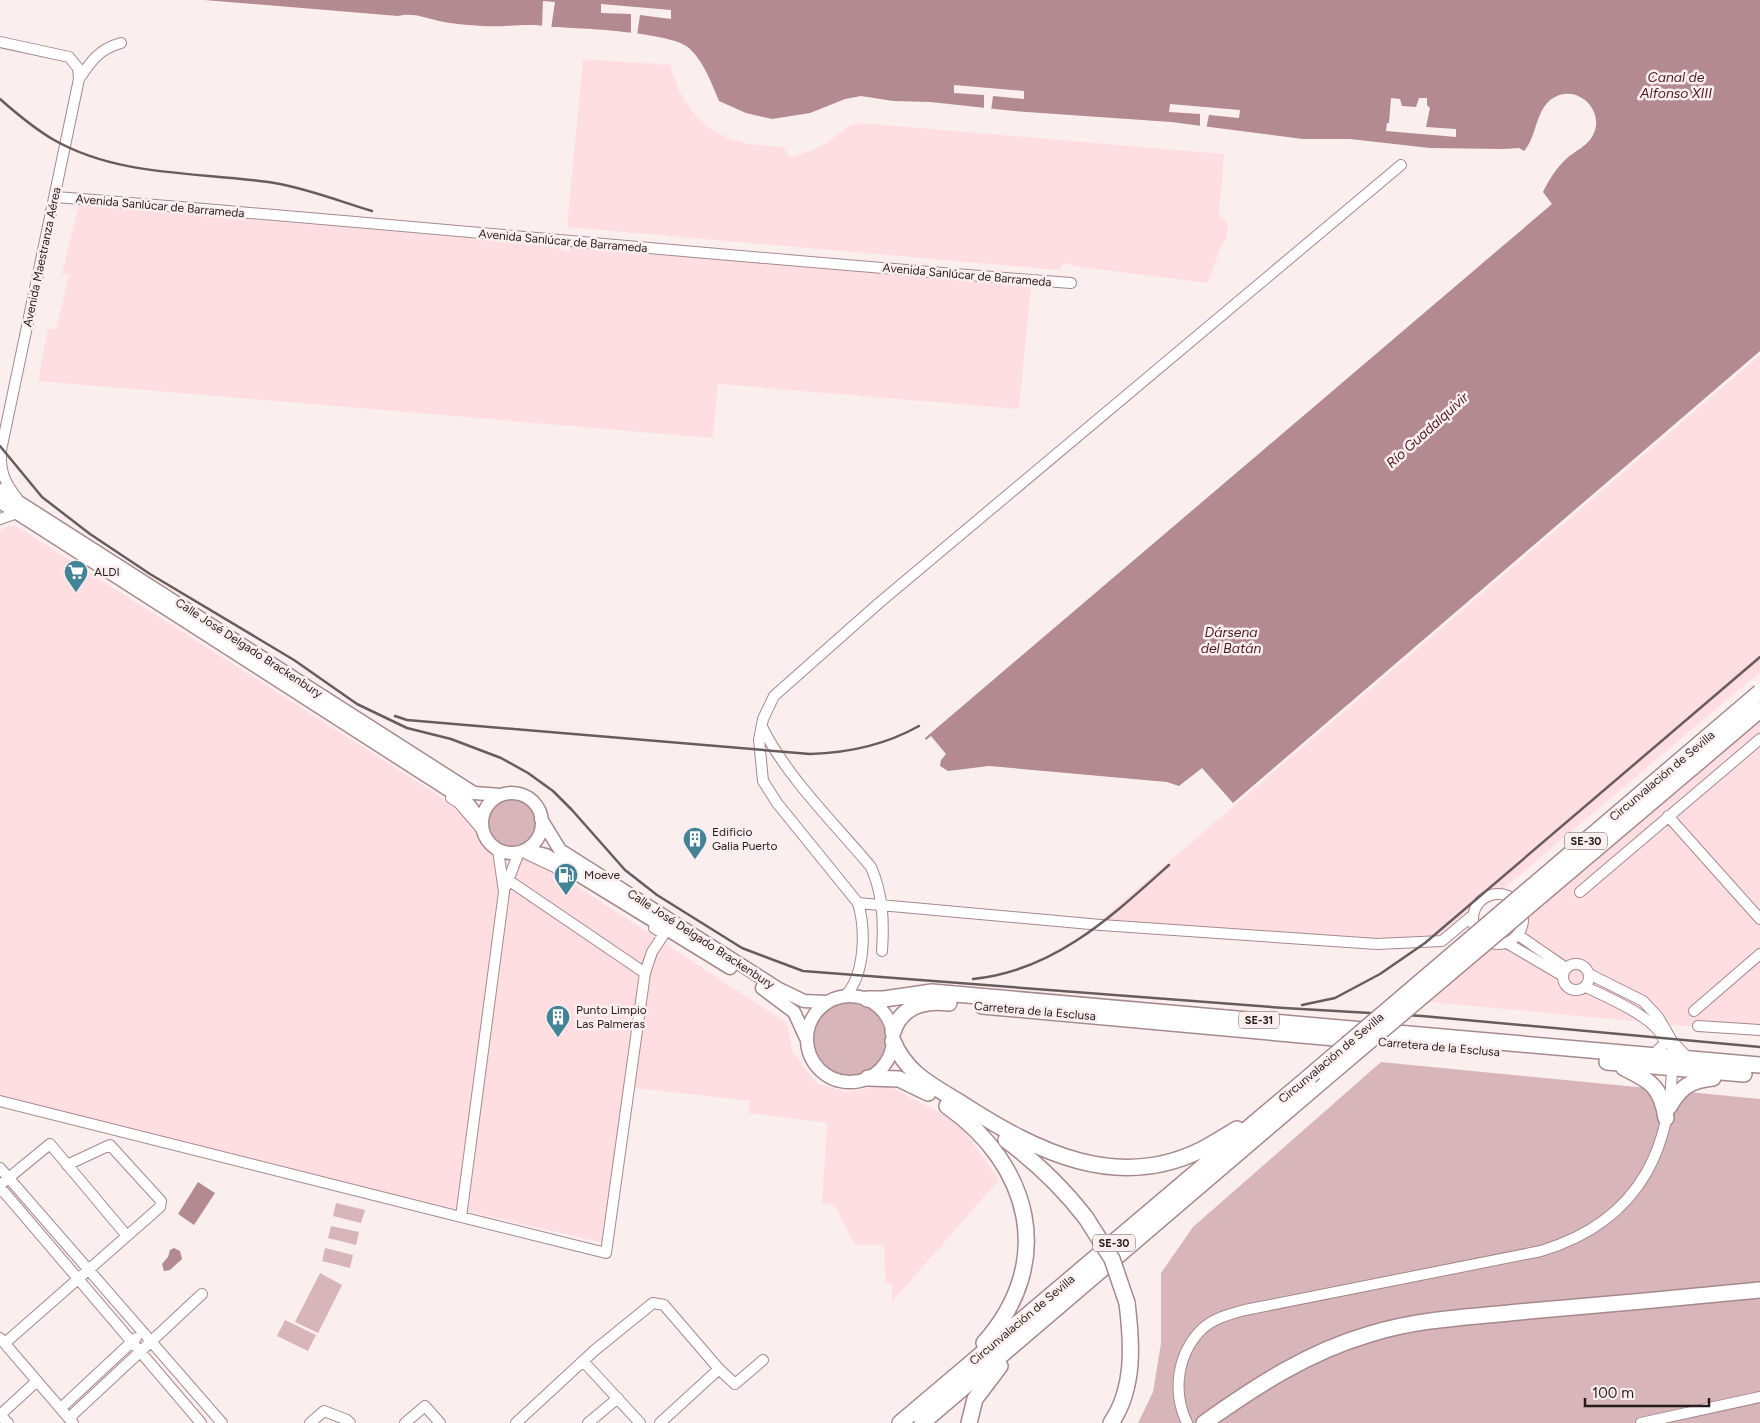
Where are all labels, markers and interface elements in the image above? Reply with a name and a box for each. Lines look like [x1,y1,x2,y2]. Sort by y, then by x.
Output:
water label: Canal de Alfonso XIII [1639,69,1712,102]
street label: Avenida Maestranza Aérea [20,186,64,328]
street label: Avenida Sanlúcar de Barrameda [75,192,245,220]
street label: Avenida Sanlúcar de Barrameda [478,227,648,255]
street label: Avenida Sanlúcar de Barrameda [882,261,1052,289]
water label: Río Guadalquivir [1383,388,1473,472]
supermarket icon: ALDI [63,559,89,593]
place label: ALDI [94,565,120,579]
street label: Calle José Delgado Brackenbury [173,595,326,701]
water label: Dársena del Batán [1201,624,1261,657]
street label: Circunvalación de Sevilla [1607,728,1717,824]
place label: Edificio Galia Puerto [712,825,777,853]
building icon: Edificio Galia Puerto [682,826,708,860]
road number: SE-30 [1565,832,1607,849]
fuel station icon: Moeve [553,862,579,896]
place label: Moeve [584,868,621,882]
street label: Calle José Delgado Brackenbury [625,886,778,992]
street label: Carretera de la Esclusa [974,999,1096,1023]
place label: Punto Limpio Las Palmeras [576,1003,647,1031]
building icon: Punto Limpio Las Palmeras [545,1004,571,1038]
street label: Circunvalación de Sevilla [1276,1010,1386,1106]
road number: SE-31 [1239,1012,1279,1028]
street label: Carretera de la Esclusa [1378,1035,1500,1059]
road number: SE-30 [1093,1234,1135,1252]
street label: Circunvalación de Sevilla [967,1272,1077,1368]
scale bar [1585,1376,1709,1408]
text: 100 m [1592,1384,1634,1402]

